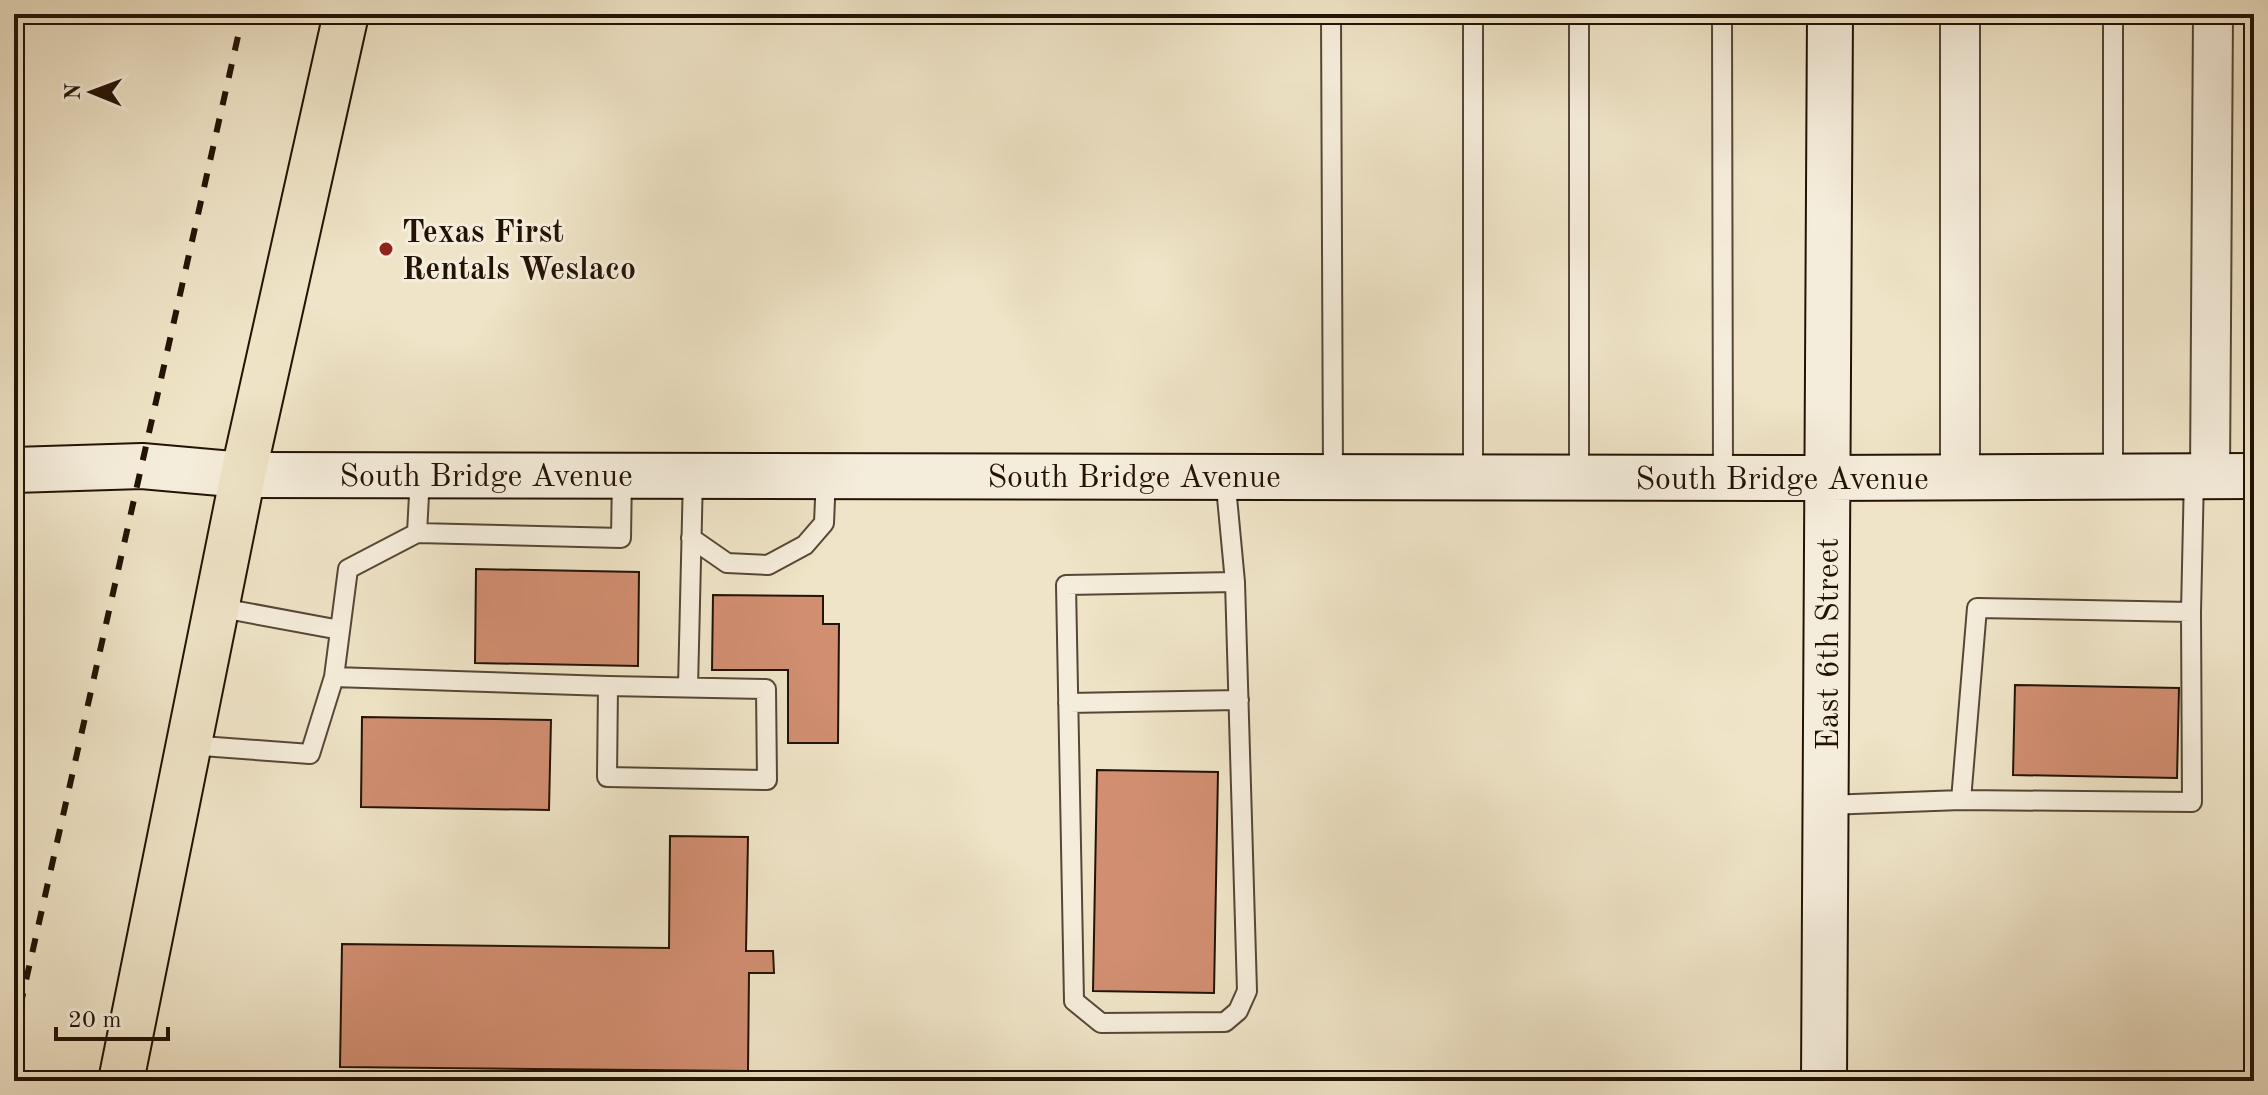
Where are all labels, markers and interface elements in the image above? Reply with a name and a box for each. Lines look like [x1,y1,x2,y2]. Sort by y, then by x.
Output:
north arrow [52,52,132,132]
text: N [63,83,85,100]
place label: Texas First Rentals Weslaco [402,218,636,287]
marker: Texas First Rentals Weslaco [377,240,395,258]
street label: South Bridge Avenue [339,462,633,494]
street label: South Bridge Avenue [987,463,1281,495]
street label: South Bridge Avenue [1635,465,1929,497]
street label: East 6th Street [1814,538,1846,750]
scale bar [56,991,168,1041]
text: 20 m [68,1009,122,1033]

